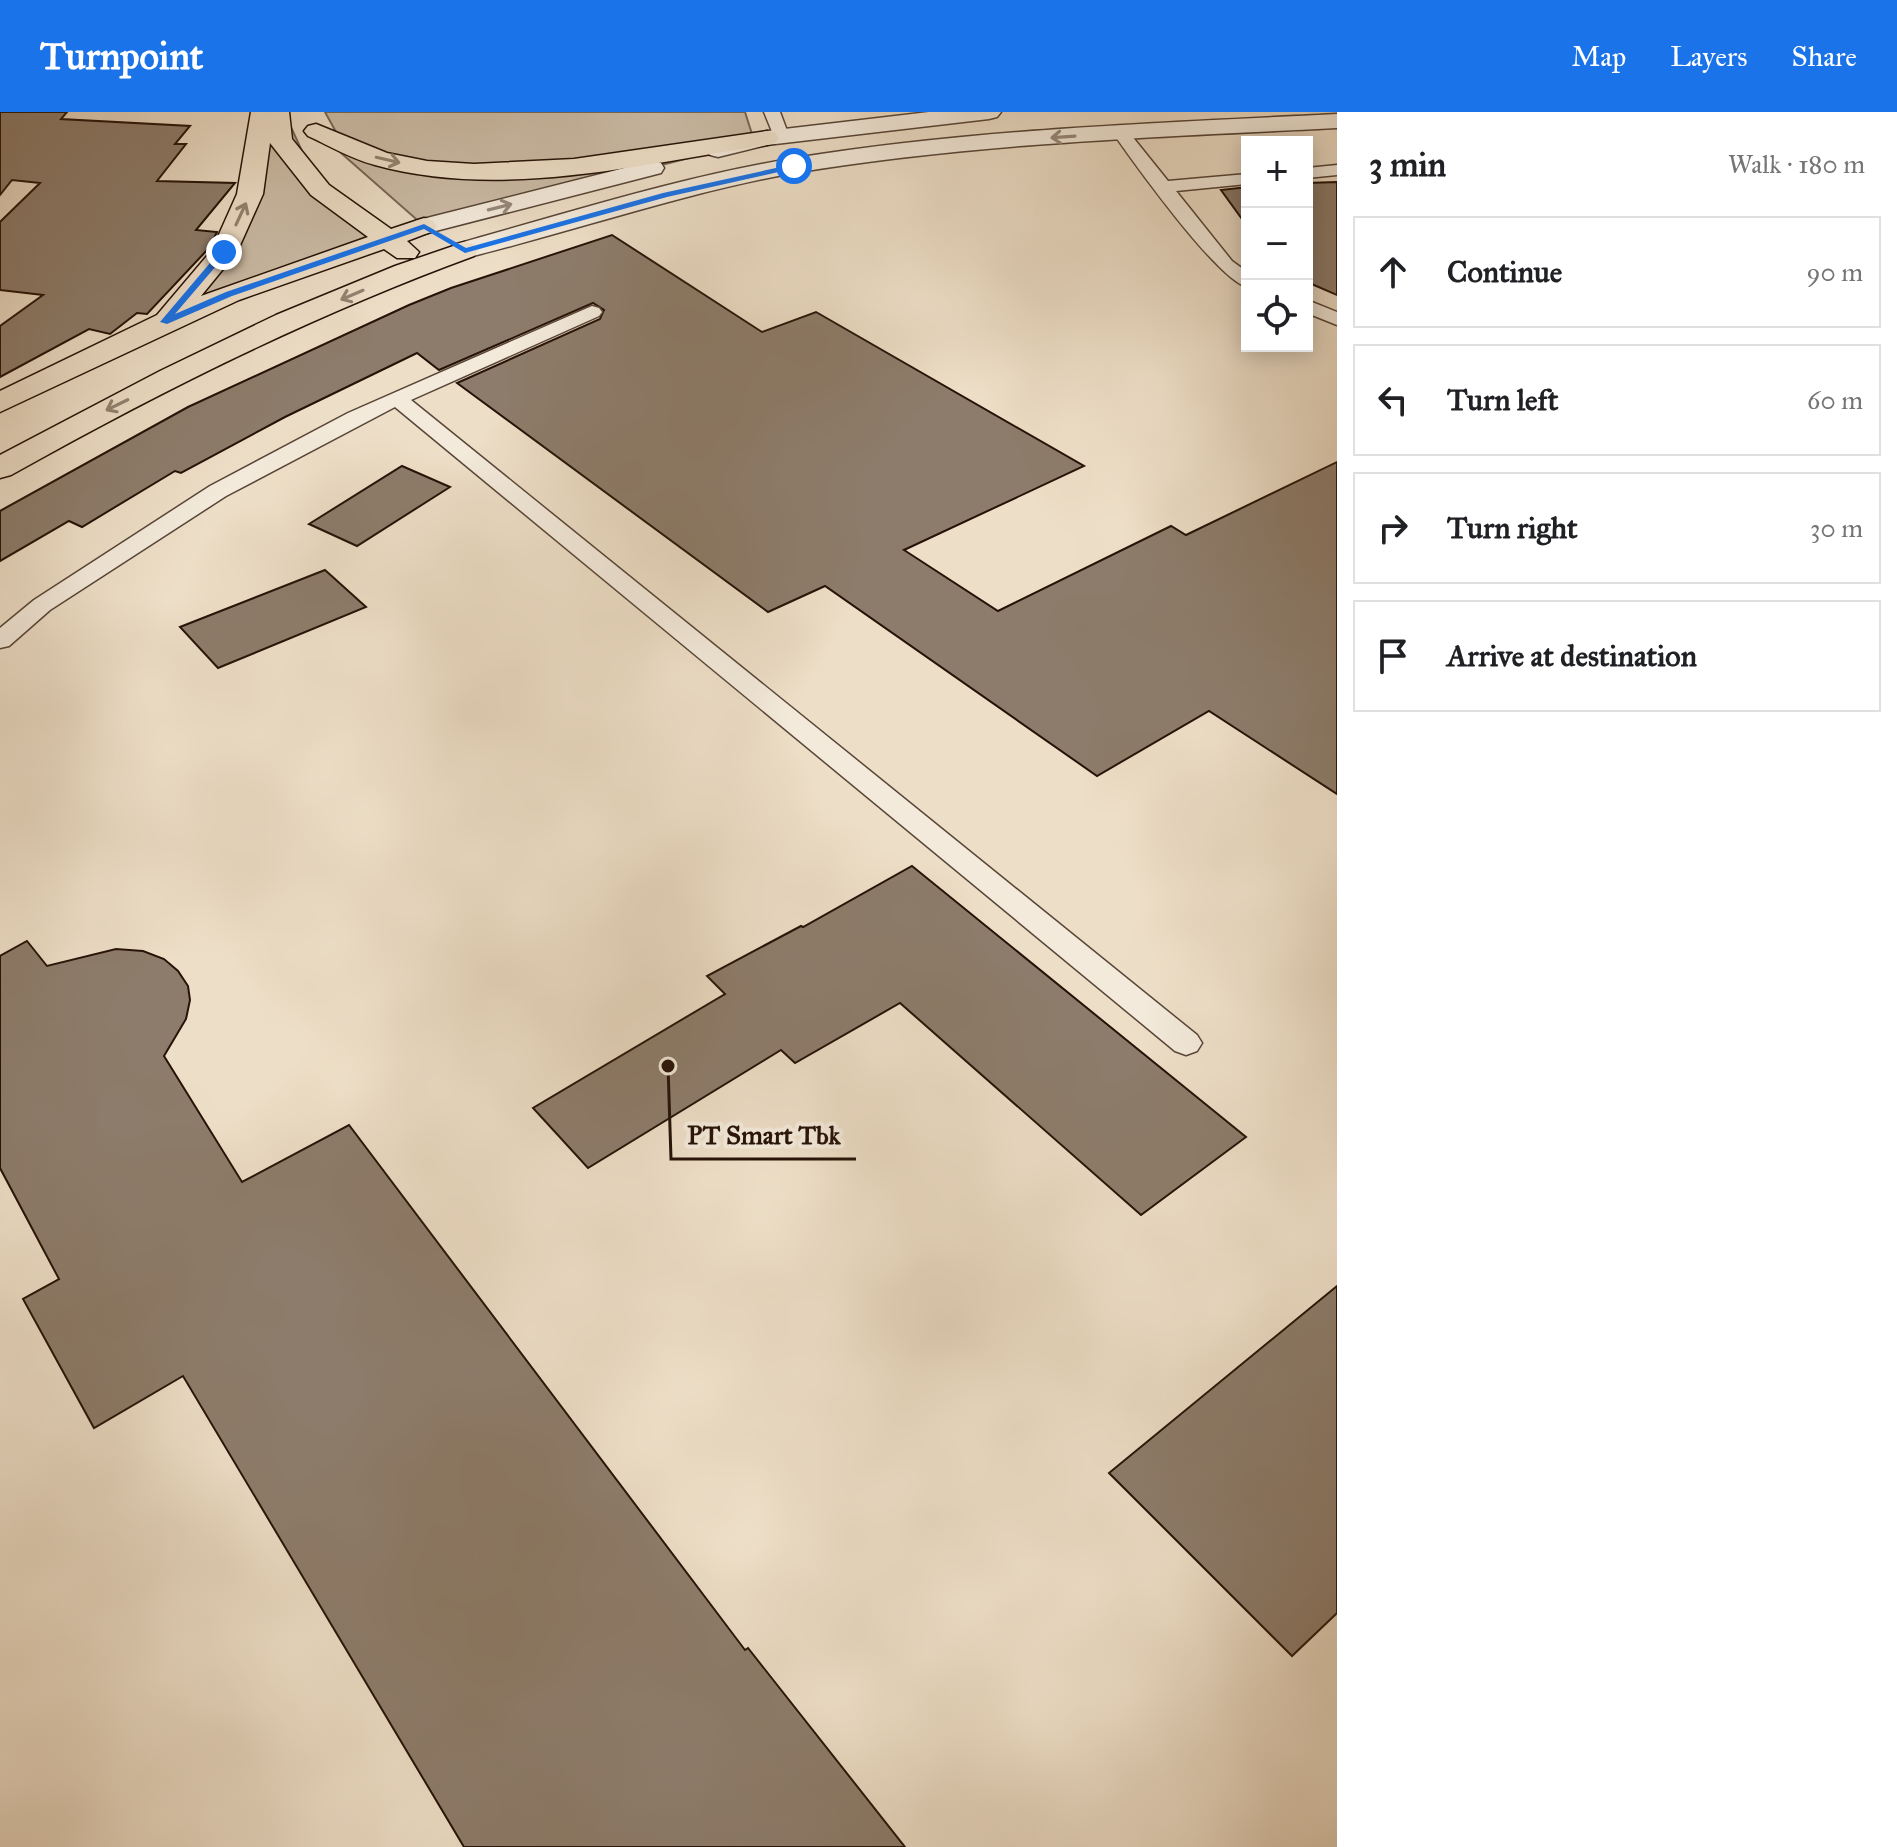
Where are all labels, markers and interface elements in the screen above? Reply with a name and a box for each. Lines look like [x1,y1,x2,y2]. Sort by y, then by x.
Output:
text: Turnpoint [40,33,203,79]
text: Map [1571,39,1626,74]
text: Layers [1670,39,1748,74]
text: Share [1792,39,1857,74]
one-way arrow [1051,130,1077,145]
map controls [1241,136,1313,352]
button: + [1241,136,1313,208]
text: 3 min [1369,144,1446,185]
route start [776,148,812,184]
text: Walk · 180 m [1728,148,1865,180]
one-way arrow [375,154,400,169]
one-way arrow [486,198,512,213]
one-way arrow [234,202,249,226]
button: − [1241,208,1313,280]
route end [206,234,242,270]
icon: ahead [1371,250,1415,294]
text: Continue [1447,254,1562,290]
text: 90 m [1806,256,1863,288]
button: locate [1241,280,1313,352]
one-way arrow [340,288,365,303]
icon: left [1371,378,1415,422]
text: Turn left [1447,382,1558,418]
text: 60 m [1807,384,1863,416]
one-way arrow [105,398,129,413]
icon: right [1371,506,1415,550]
text: Turn right [1447,510,1578,546]
text: 30 m [1810,512,1863,544]
icon: arrive [1371,634,1415,678]
text: Arrive at destination [1447,638,1697,674]
callout: PT Smart Tbk [671,1109,856,1159]
text: PT Smart Tbk [687,1119,842,1151]

